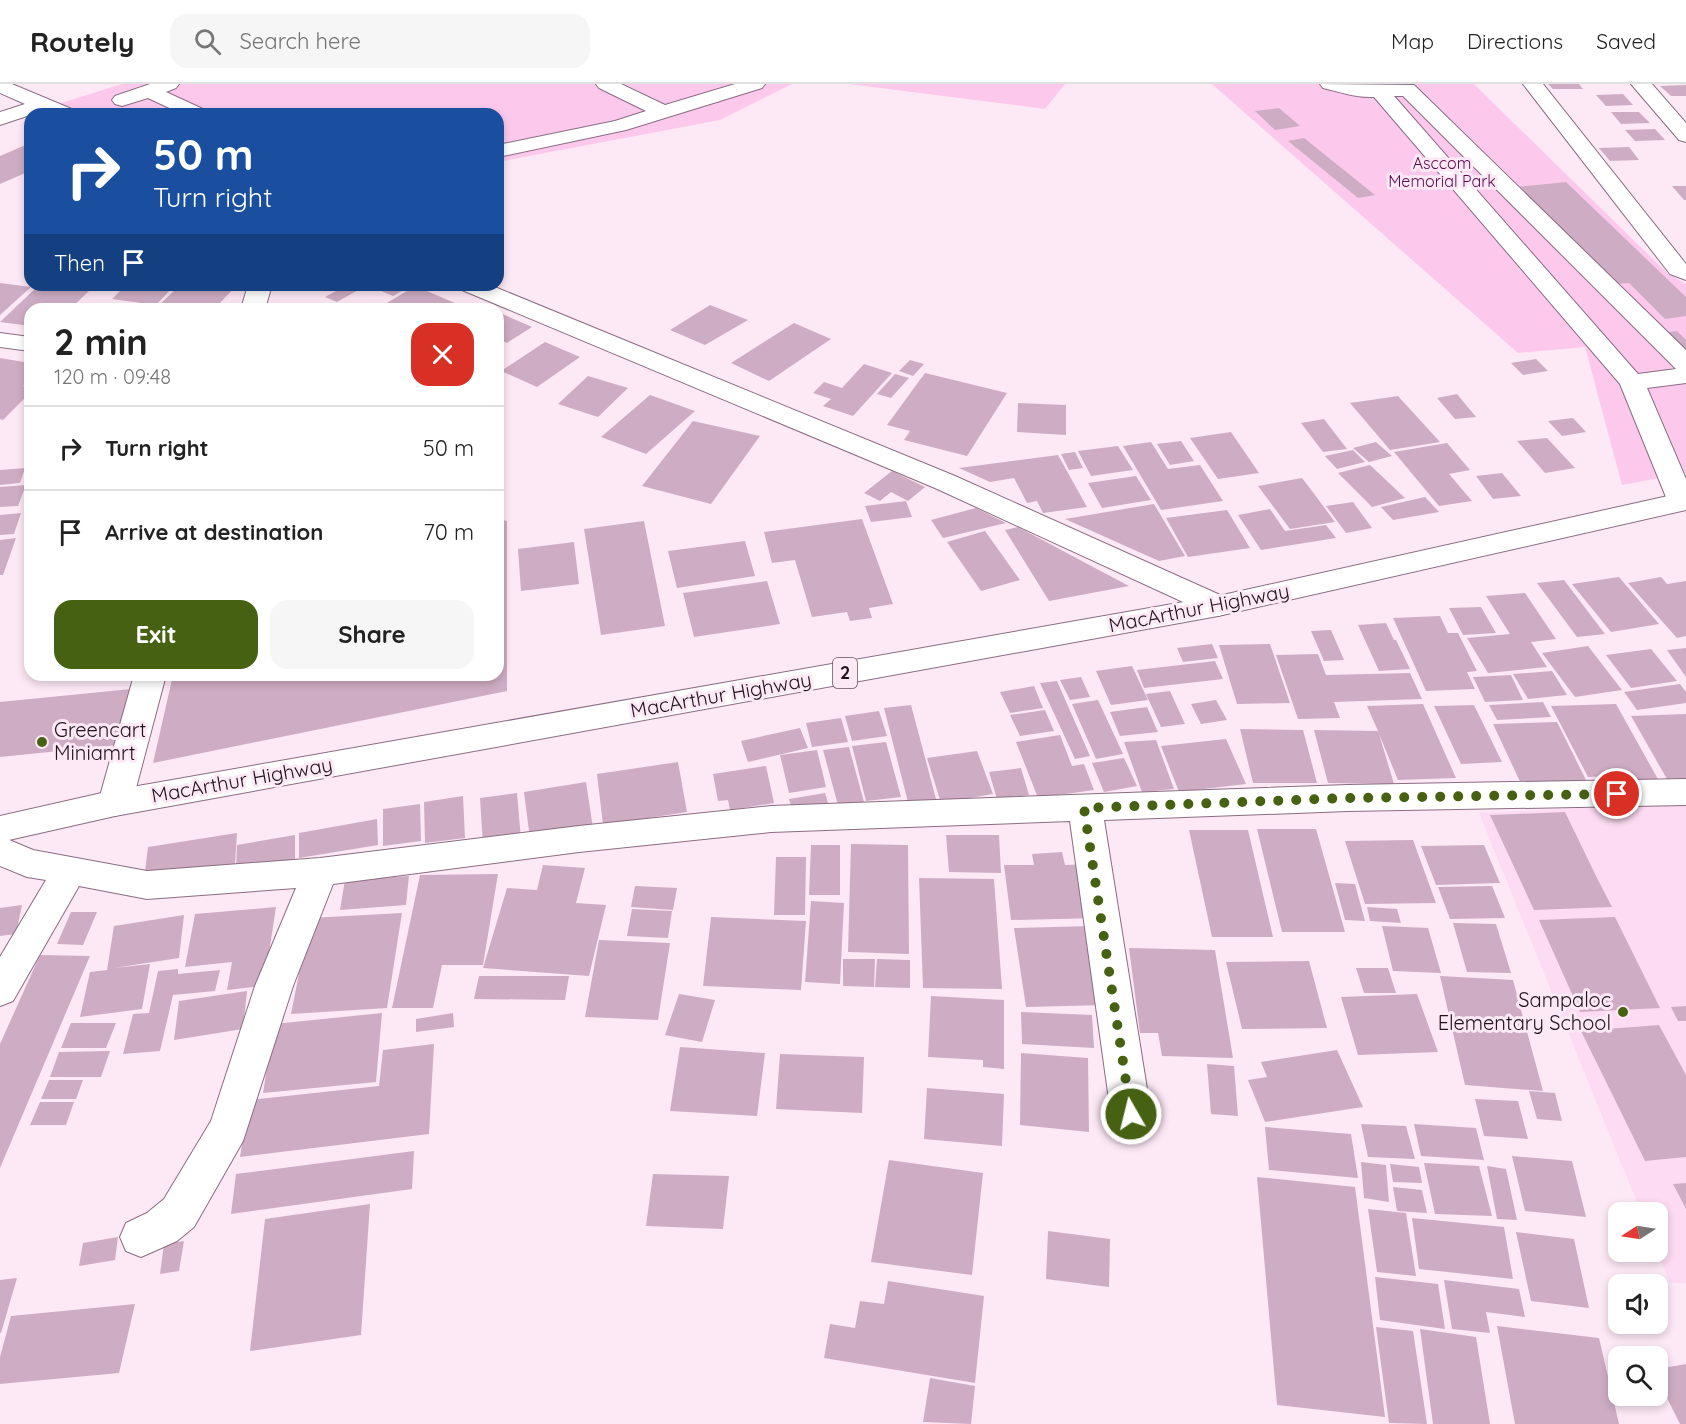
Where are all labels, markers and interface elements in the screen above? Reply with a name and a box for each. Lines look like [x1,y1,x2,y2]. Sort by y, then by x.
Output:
search box [170,14,590,68]
text: Routely [30,24,134,59]
icon: search [191,25,224,58]
text: Search here [239,27,361,55]
text: Map [1391,28,1434,54]
text: Directions [1467,28,1563,54]
text: Saved [1596,28,1656,54]
text: 50 m [153,128,253,181]
icon: right [54,132,132,210]
park label: Asccom Memorial Park [1388,153,1496,191]
text: Turn right [153,180,272,214]
icon: arrive [117,246,150,279]
text: Then [54,249,105,277]
text: 2 min [54,319,148,364]
button: close [411,323,474,386]
text: 120 m · 09:48 [54,364,171,389]
icon: right [54,432,87,465]
text: Turn right [105,434,209,462]
text: 50 m [423,434,474,462]
icon: arrive [54,516,87,549]
text: Arrive at destination [105,518,323,546]
text: 70 m [424,518,474,546]
street label: MacArthur Highway [1106,578,1291,637]
button: Exit [54,600,258,669]
button: Share [270,600,474,669]
road number: 2 [833,658,857,688]
street label: MacArthur Highway [628,666,813,723]
place label: Greencart Miniamrt [54,717,146,765]
marker: Greencart Miniamrt [35,735,49,749]
street label: MacArthur Highway [149,751,334,808]
pin [1591,768,1642,819]
icon: arrive [1600,777,1633,810]
place label: Sampaloc Elementary School [1438,987,1611,1035]
marker: Sampaloc Elementary School [1616,1005,1630,1019]
position arrow [1099,1082,1163,1146]
north arrow [1608,1202,1668,1262]
map controls [1608,1202,1668,1406]
button: sound [1608,1274,1668,1334]
button: search [1608,1346,1668,1406]

